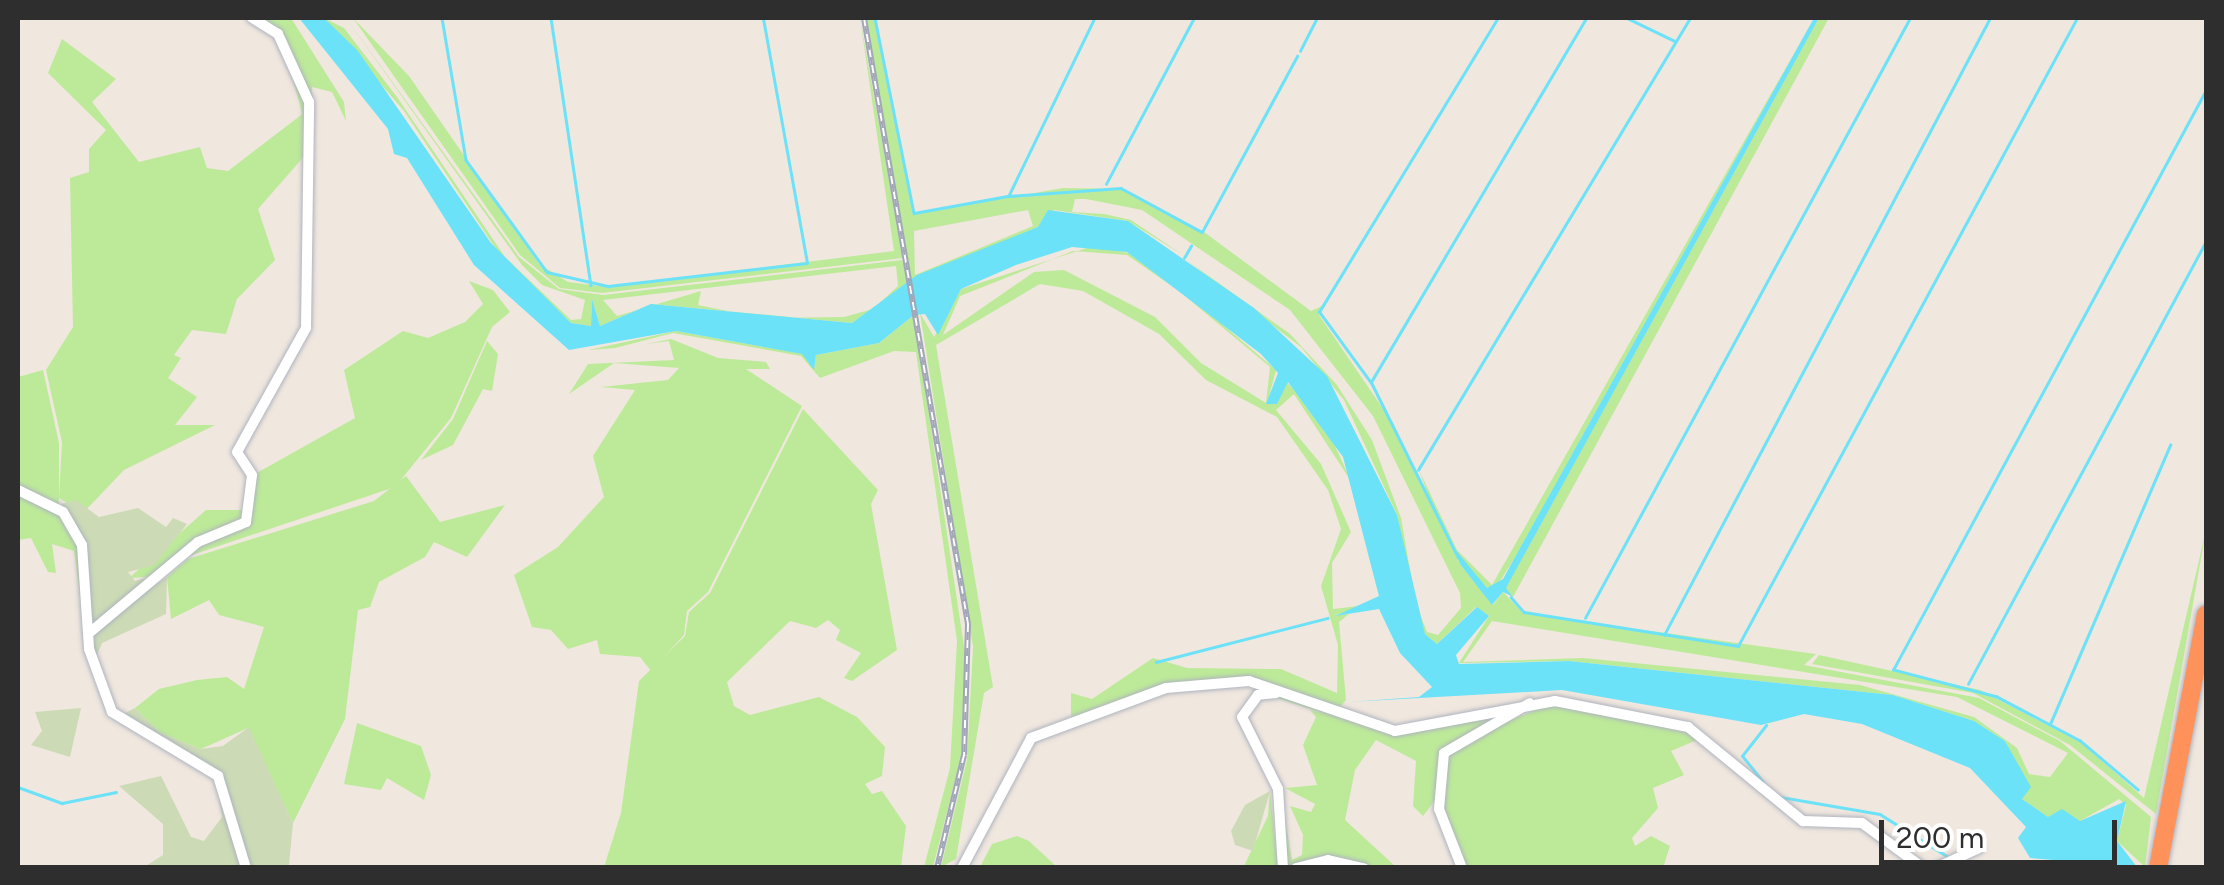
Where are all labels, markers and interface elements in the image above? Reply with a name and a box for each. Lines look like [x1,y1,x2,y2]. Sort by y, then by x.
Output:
scale bar [1884,800,2122,862]
text: 200 m [1896,819,1984,856]

